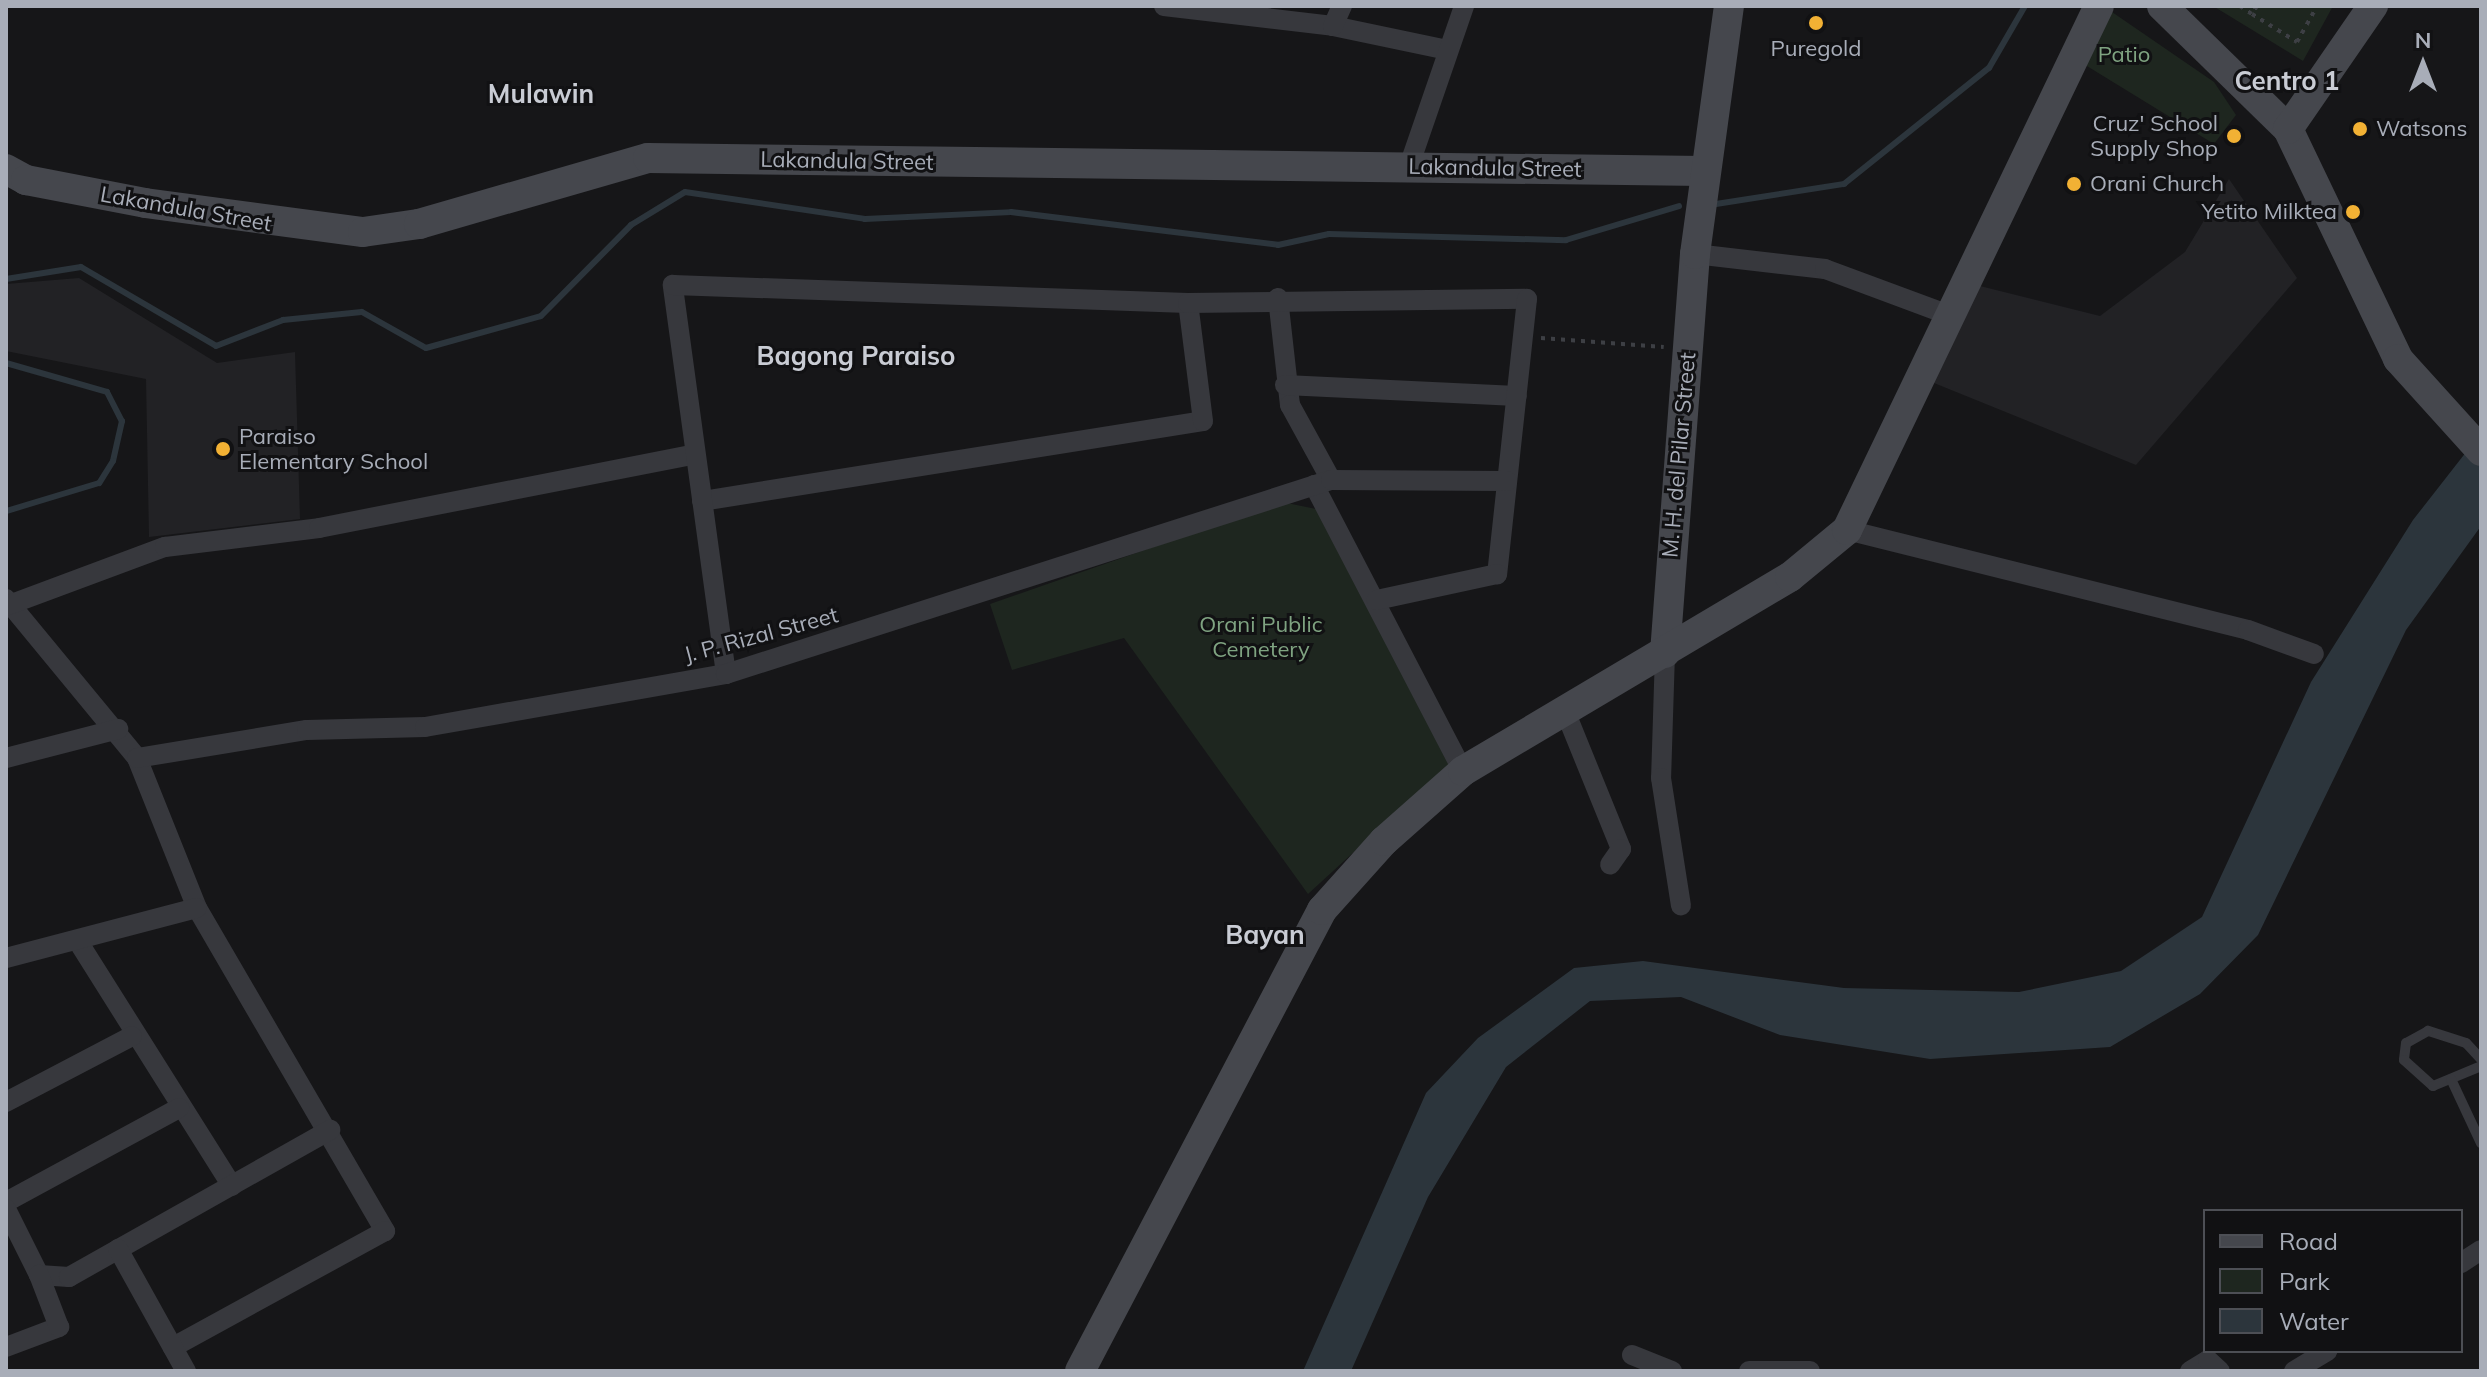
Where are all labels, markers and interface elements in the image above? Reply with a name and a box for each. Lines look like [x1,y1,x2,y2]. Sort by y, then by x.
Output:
marker: Puregold [1807,14,1825,32]
north arrow [2383,24,2463,104]
text: N [2415,26,2431,54]
place label: Puregold [1771,36,1861,62]
park label: Patio [2098,42,2150,68]
district label: Centro 1 [2235,65,2339,97]
district label: Mulawin [488,78,594,110]
place label: Cruz' School Supply Shop [2090,110,2218,162]
place label: Watsons [2376,116,2467,142]
marker: Watsons [2351,120,2369,138]
marker: Cruz' School Supply Shop [2225,127,2243,145]
street label: Lakandula Street [760,146,934,176]
street label: Lakandula Street [1408,153,1582,183]
place label: Orani Church [2090,171,2224,197]
marker: Orani Church [2065,175,2083,193]
street label: Lakandula Street [98,181,274,237]
place label: Yetito Milktea [2201,199,2337,225]
marker: Yetito Milktea [2344,203,2362,221]
district label: Bagong Paraiso [757,340,955,372]
street label: M. H. del Pilar Street [1657,351,1701,559]
place label: Paraiso Elementary School [239,423,428,474]
marker: Paraiso Elementary School [214,440,232,458]
street label: J. P. Rizal Street [681,602,841,668]
park label: Orani Public Cemetery [1199,611,1323,662]
district label: Bayan [1225,919,1305,951]
legend [2203,1209,2463,1353]
text: Road [2279,1226,2338,1256]
text: Park [2279,1266,2330,1296]
text: Water [2279,1306,2349,1336]

